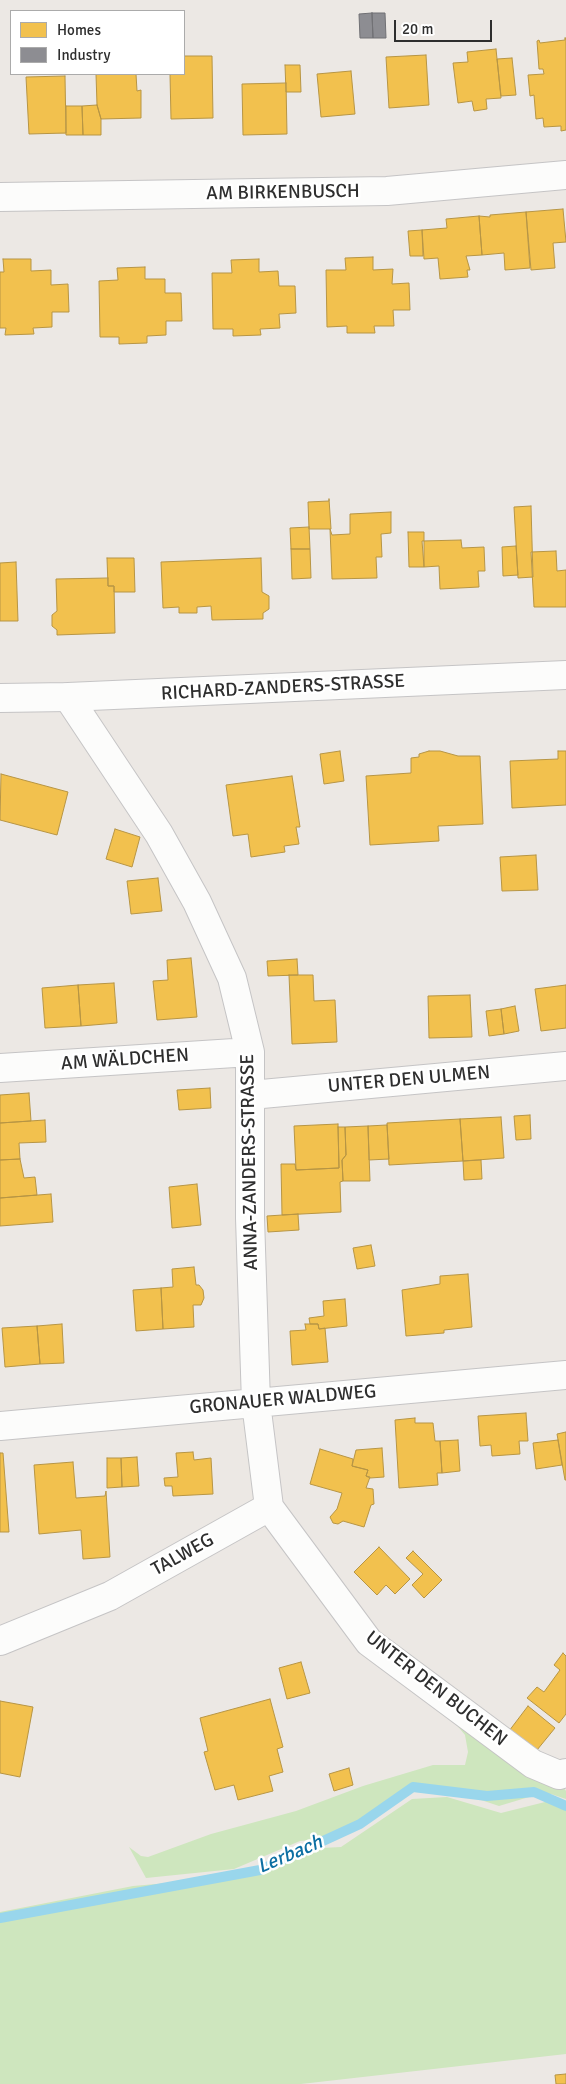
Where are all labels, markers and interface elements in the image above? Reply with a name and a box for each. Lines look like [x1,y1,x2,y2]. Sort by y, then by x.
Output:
legend [10,10,185,75]
scale bar [396,10,494,42]
text: 20 m [402,20,433,38]
text: Homes [57,21,101,39]
text: Industry [57,46,110,64]
street label: AM BIRKENBUSCH [206,180,360,206]
street label: RICHARD-ZANDERS-STRASSE [161,670,405,706]
street label: AM WÄLDCHEN [60,1044,190,1076]
street label: ANNA-ZANDERS-STRASSE [237,1054,263,1270]
street label: UNTER DEN ULMEN [327,1062,491,1098]
street label: GRONAUER WALDWEG [189,1380,377,1420]
street label: TALWEG [148,1529,218,1581]
street label: UNTER DEN BUCHEN [361,1627,511,1751]
water label: Lerbach [254,1831,326,1879]

